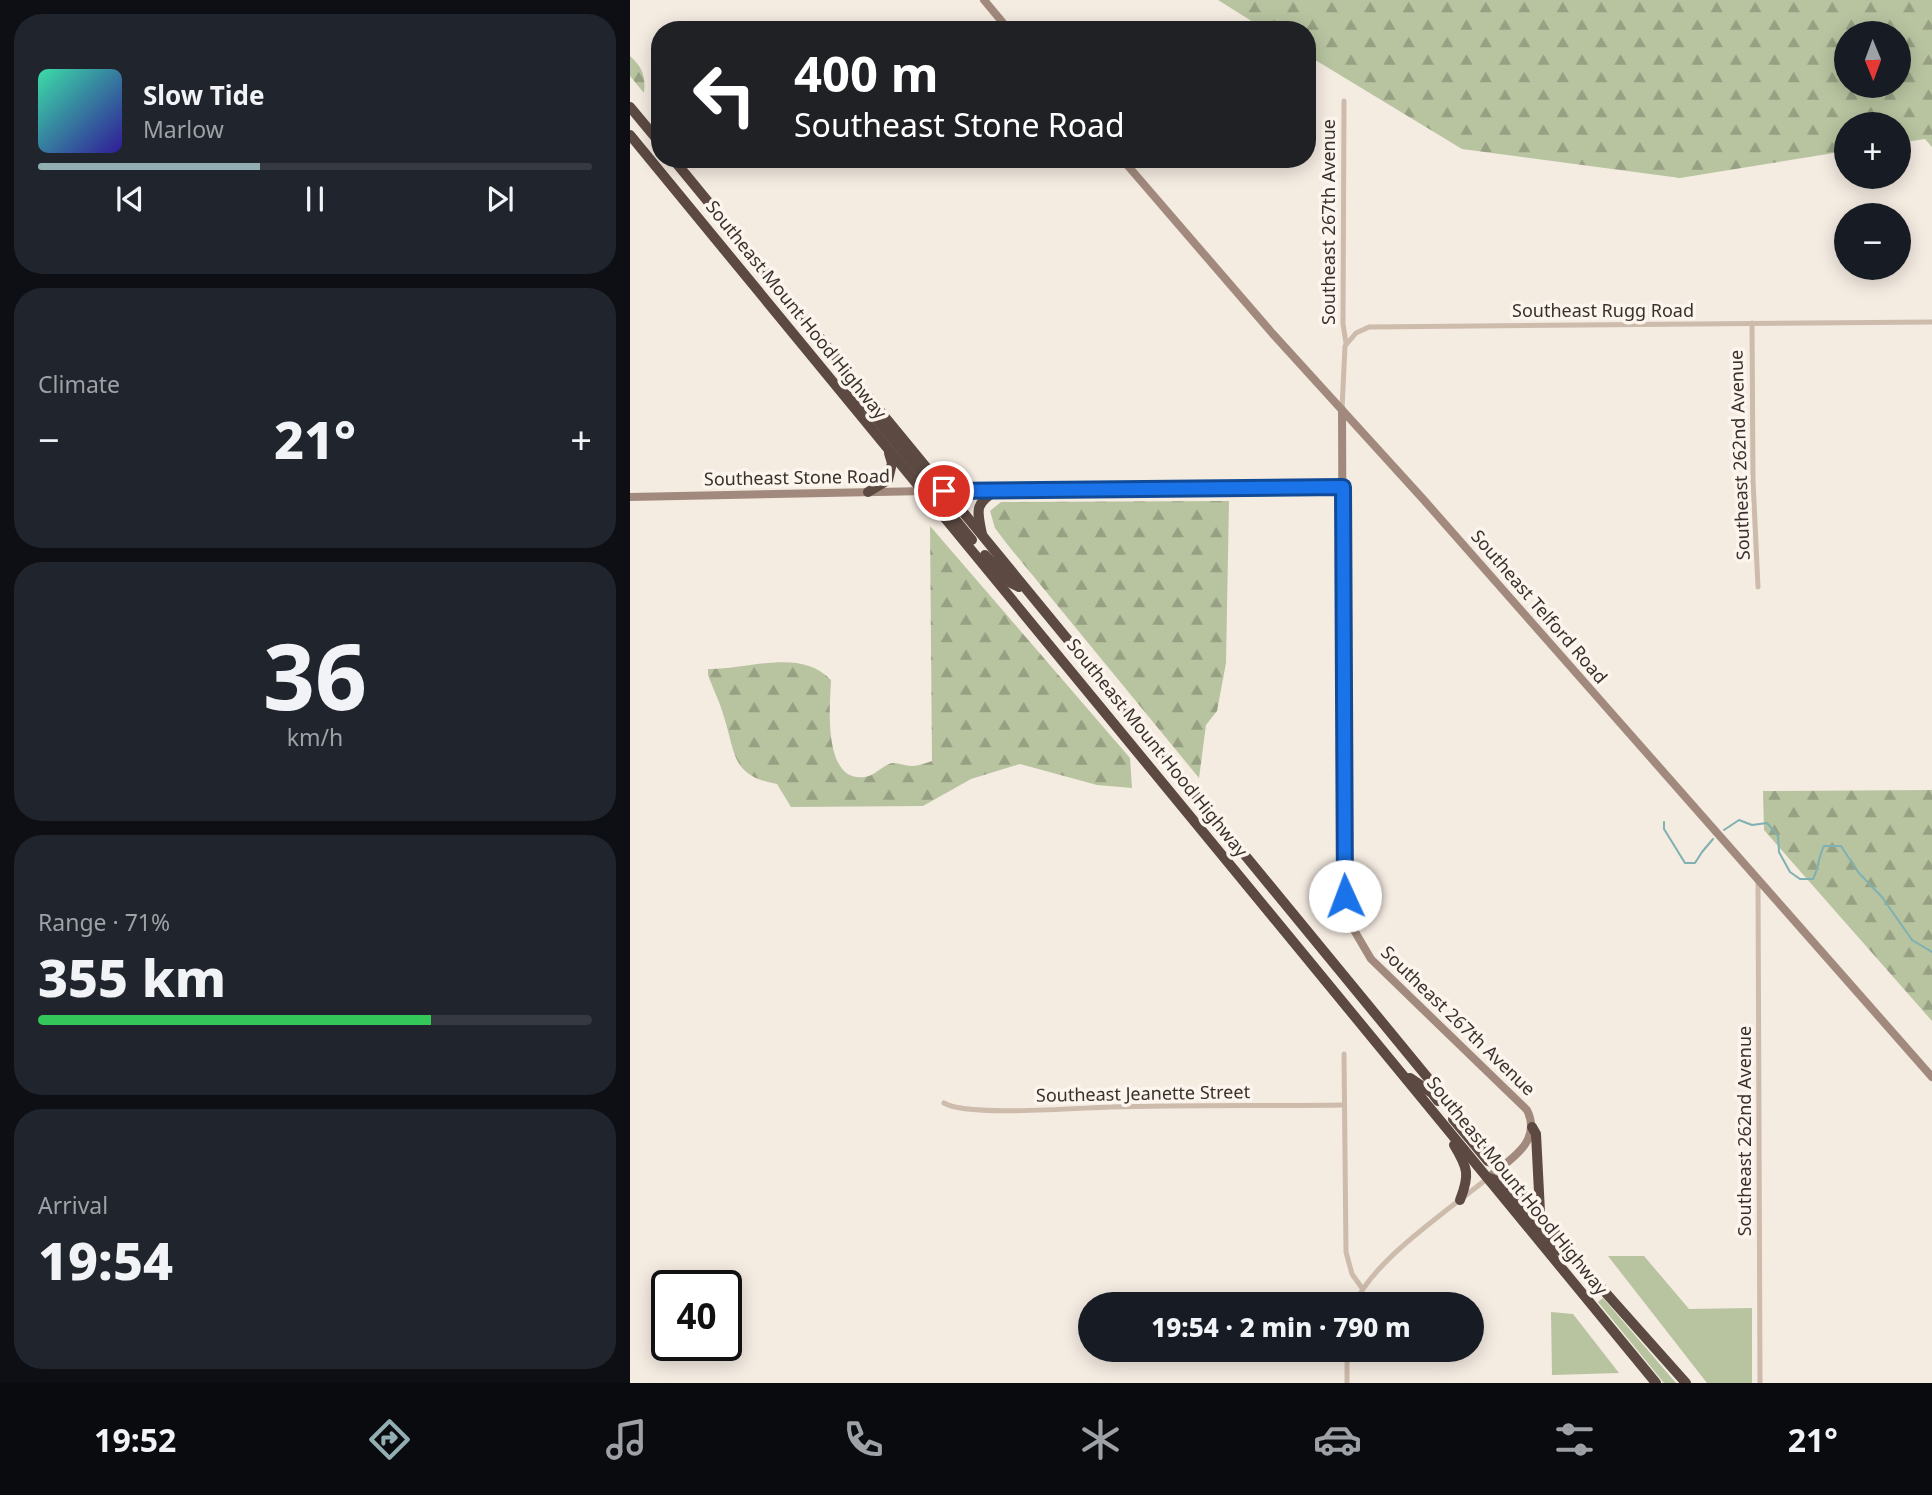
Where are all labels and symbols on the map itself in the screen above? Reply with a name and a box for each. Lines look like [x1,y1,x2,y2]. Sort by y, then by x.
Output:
north arrow [1834,21,1911,98]
street label: Southeast 267th Avenue [1316,119,1340,325]
street label: Southeast Mount Hood Highway [701,195,893,424]
street label: Southeast Rugg Road [1512,298,1694,322]
street label: Southeast 262nd Avenue [1723,349,1755,561]
pin [914,461,974,521]
street label: Southeast Stone Road [704,463,890,491]
street label: Southeast Telford Road [1466,524,1613,688]
street label: Southeast Mount Hood Highway [1062,633,1254,862]
position arrow [1308,859,1382,933]
street label: Southeast 267th Avenue [1376,940,1541,1100]
street label: Southeast 262nd Avenue [1732,1026,1756,1236]
street label: Southeast Mount Hood Highway [1422,1071,1614,1300]
street label: Southeast Jeanette Street [1036,1079,1251,1107]
speed limit sign: 40 [651,1270,742,1361]

